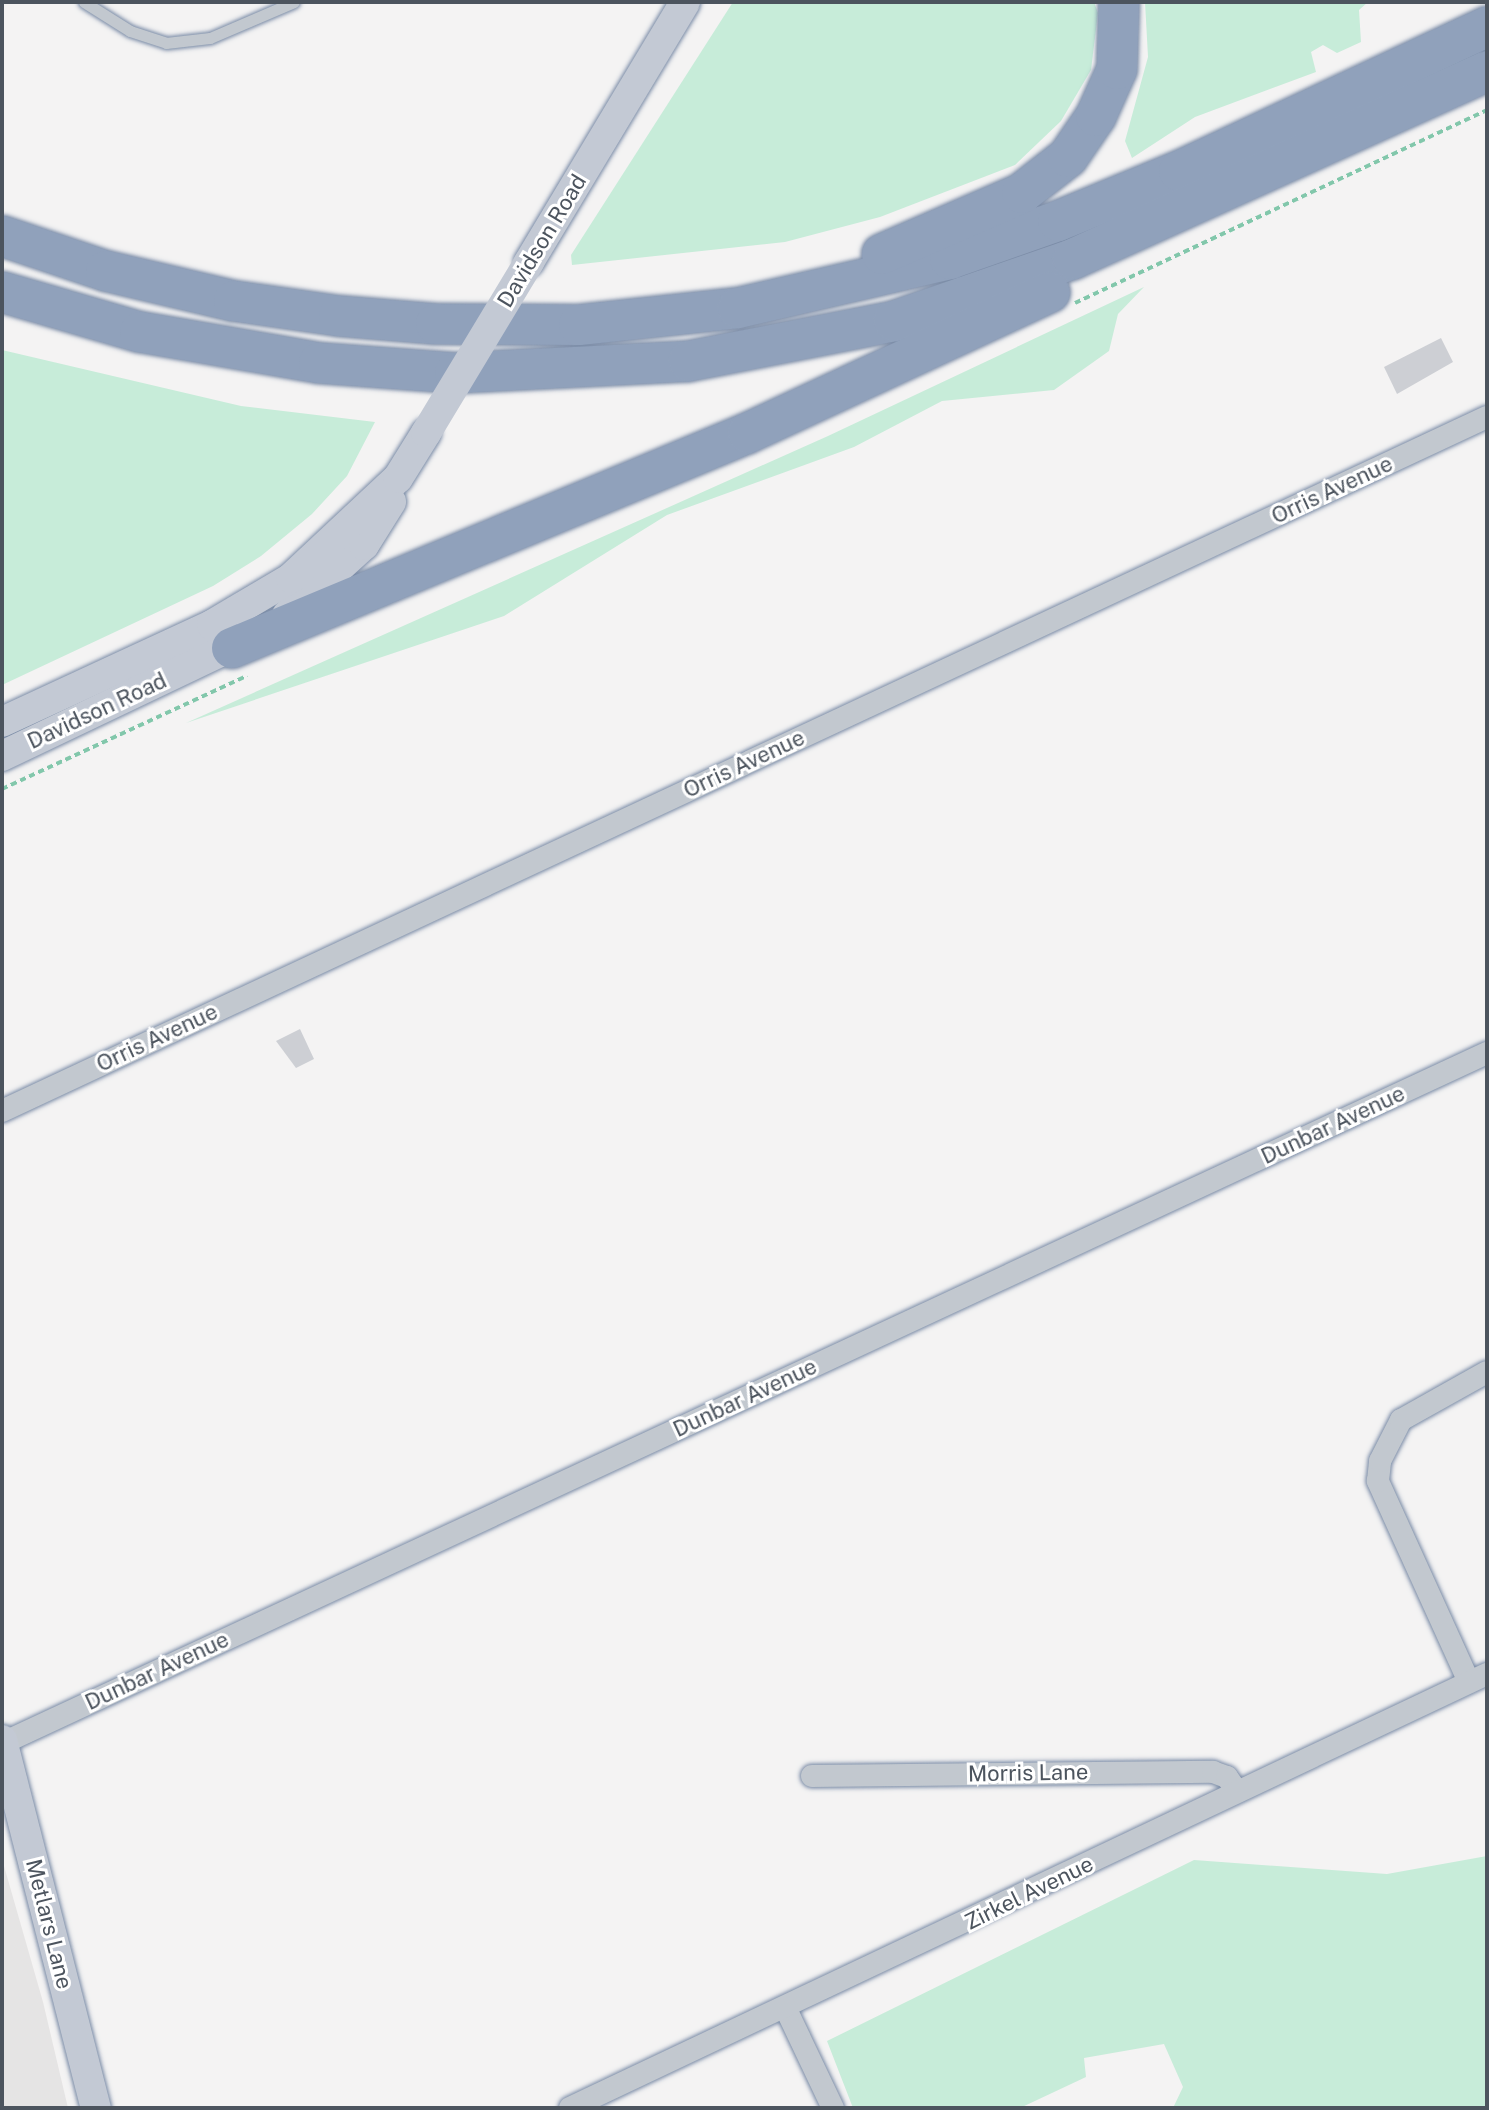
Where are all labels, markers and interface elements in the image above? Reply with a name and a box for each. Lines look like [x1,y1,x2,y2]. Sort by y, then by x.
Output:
street label: Davidson Road [492,170,592,312]
street label: Orris Avenue [1267,450,1397,530]
street label: Davidson Road [23,667,171,755]
street label: Orris Avenue [679,724,809,804]
street label: Orris Avenue [92,998,222,1078]
street label: Dunbar Avenue [1257,1080,1409,1170]
street label: Dunbar Avenue [669,1353,821,1443]
street label: Dunbar Avenue [81,1626,233,1716]
street label: Morris Lane [967,1759,1089,1787]
street label: Zirkel Avenue [960,1851,1098,1935]
street label: Metlars Lane [20,1856,78,1992]

